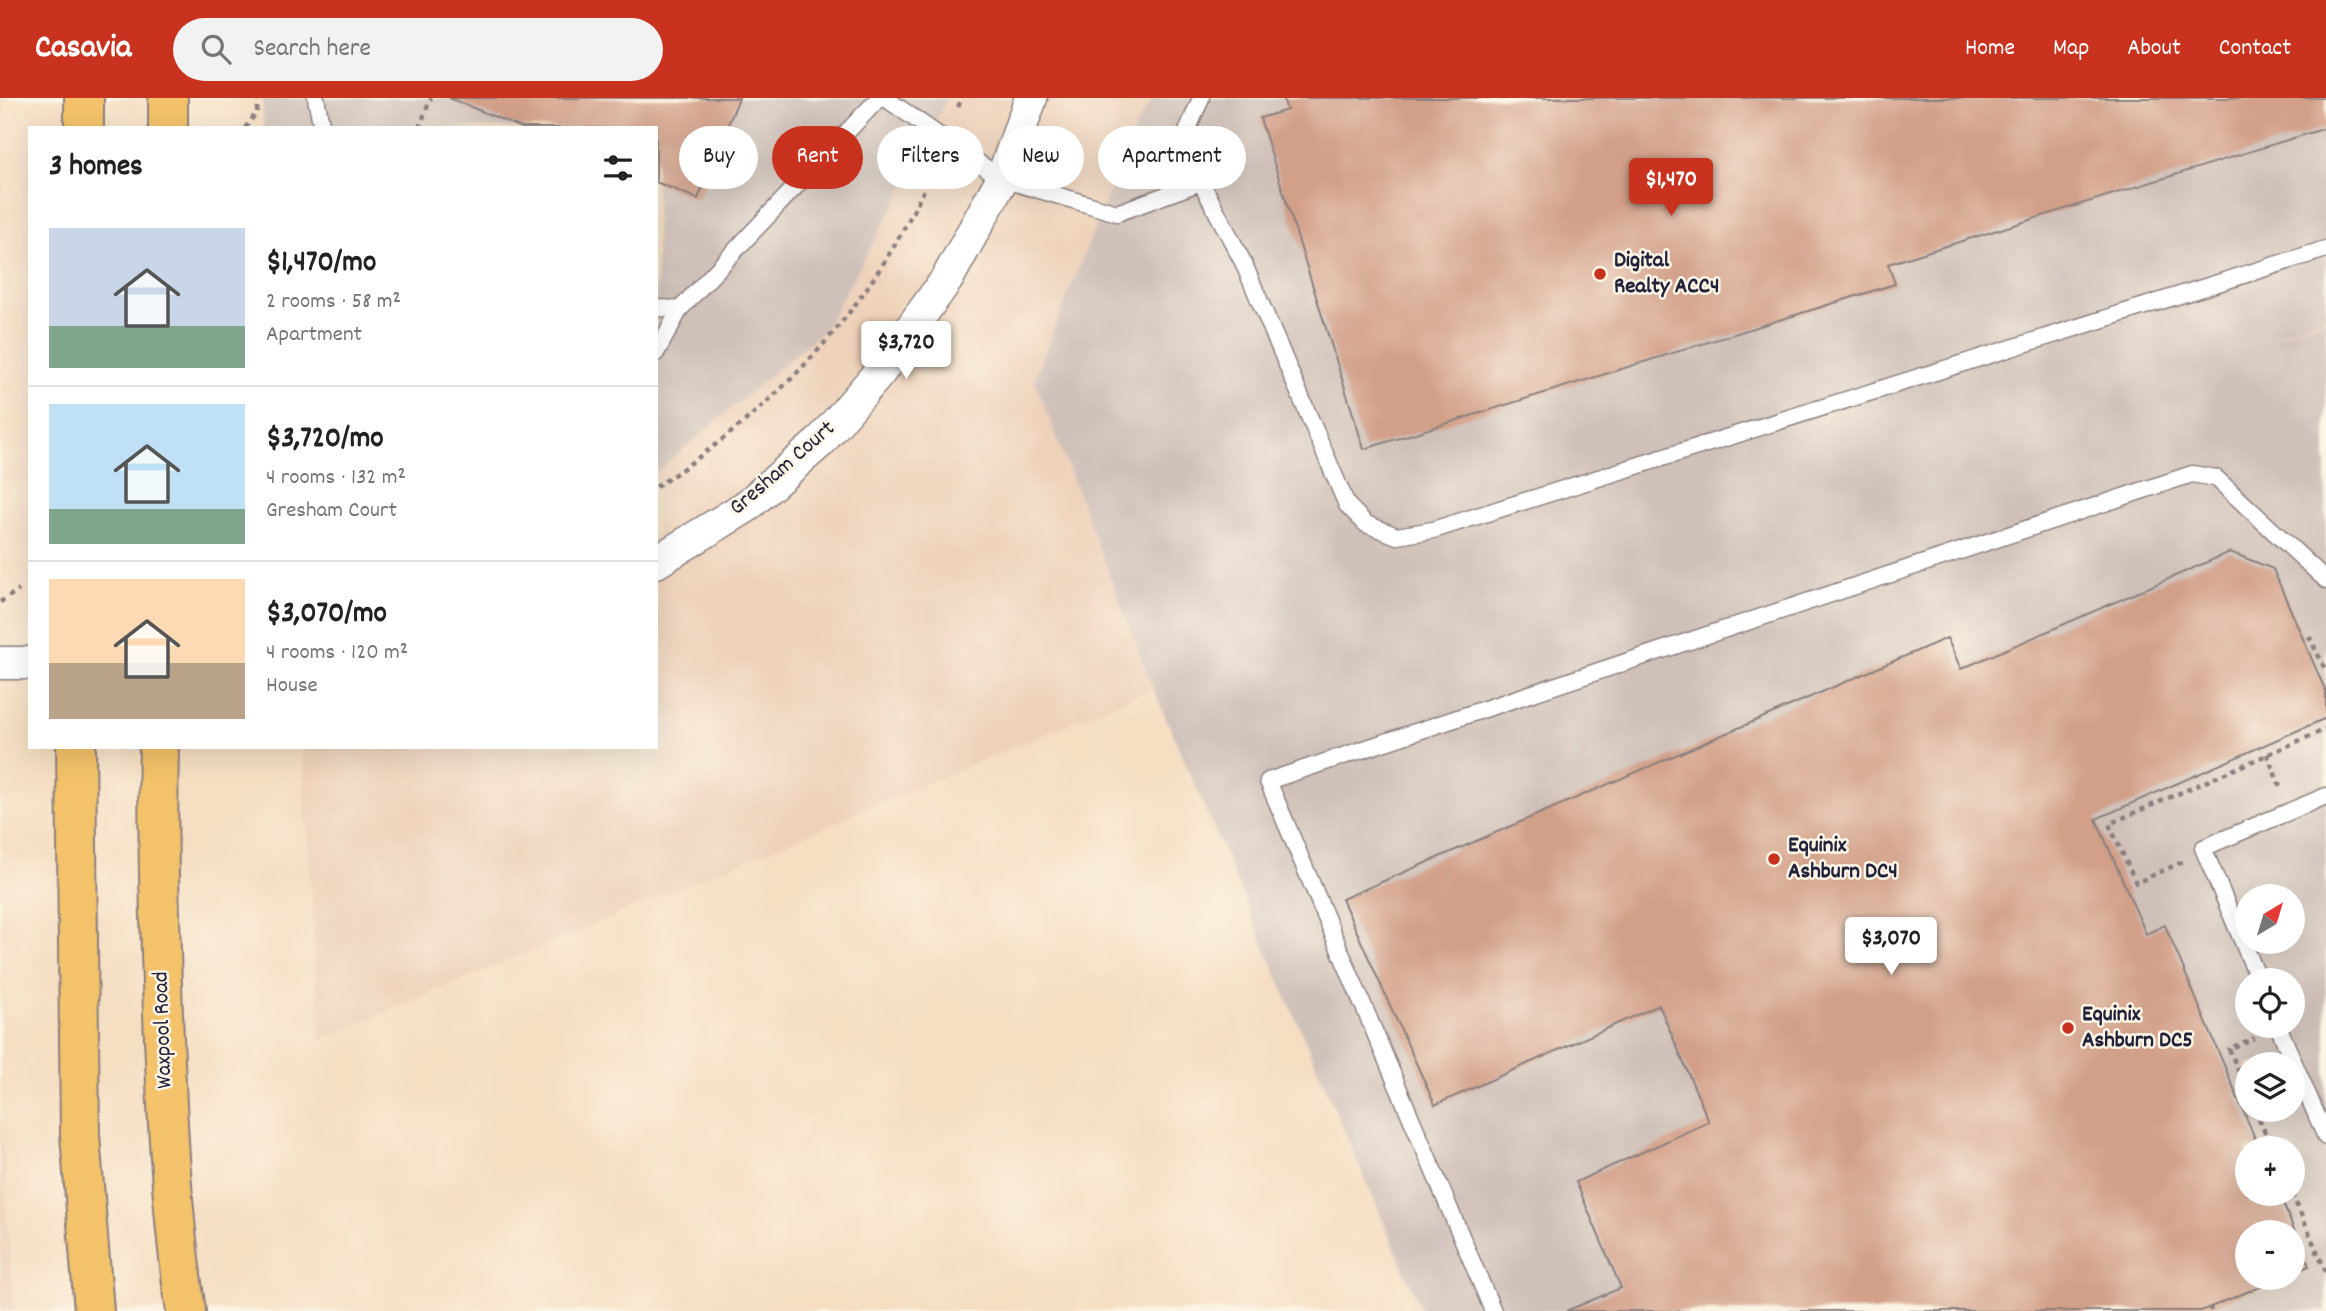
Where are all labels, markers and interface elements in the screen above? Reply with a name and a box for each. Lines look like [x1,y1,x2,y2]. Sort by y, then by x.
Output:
search box [173,18,663,81]
text: Casavia [35,26,131,73]
icon: search [197,30,235,68]
text: Search here [253,31,371,68]
text: Home [1965,32,2015,66]
text: Map [2053,32,2089,66]
text: About [2127,32,2181,66]
text: Contact [2219,32,2291,66]
chip: Buy [679,126,758,189]
chip: Rent [772,126,863,189]
chip: Filters [877,126,984,189]
chip: New [998,126,1084,189]
chip: Apartment [1098,126,1246,189]
text: 3 homes [49,147,143,190]
icon: filters [599,149,637,187]
pin: $1,470 [1614,158,1728,218]
text: $1,470 [1645,164,1697,197]
text: $1,470/mo [266,243,376,286]
place label: Digital Realty ACC4 [1614,245,1719,304]
icon: home [105,256,189,340]
marker: Digital Realty ACC4 [1592,266,1608,282]
text: 2 rooms · 58 m² [266,286,401,319]
text: Apartment [266,319,362,352]
pin: $3,720 [849,322,963,381]
text: $3,720 [877,327,935,360]
street label: Gresham Court [723,414,843,524]
text: $3,720/mo [266,419,384,462]
icon: home [105,432,189,516]
text: 4 rooms · 132 m² [266,462,406,495]
text: Gresham Court [266,495,397,528]
text: $3,070/mo [266,594,387,637]
icon: home [105,607,189,691]
text: 4 rooms · 120 m² [266,637,408,670]
text: House [266,670,318,703]
place label: Equinix Ashburn DC4 [1788,830,1898,889]
marker: Equinix Ashburn DC4 [1766,851,1782,867]
north arrow [2235,884,2305,954]
map controls [2235,884,2305,1290]
pin: $3,070 [1834,918,1948,977]
text: $3,070 [1861,923,1921,956]
button: locate [2235,968,2305,1038]
street label: Waxpool Road [145,971,183,1089]
place label: Equinix Ashburn DC5 [2082,999,2193,1058]
marker: Equinix Ashburn DC5 [2060,1020,2076,1036]
button: layers [2235,1052,2305,1122]
button: + [2235,1136,2305,1206]
button: − [2235,1220,2305,1290]

